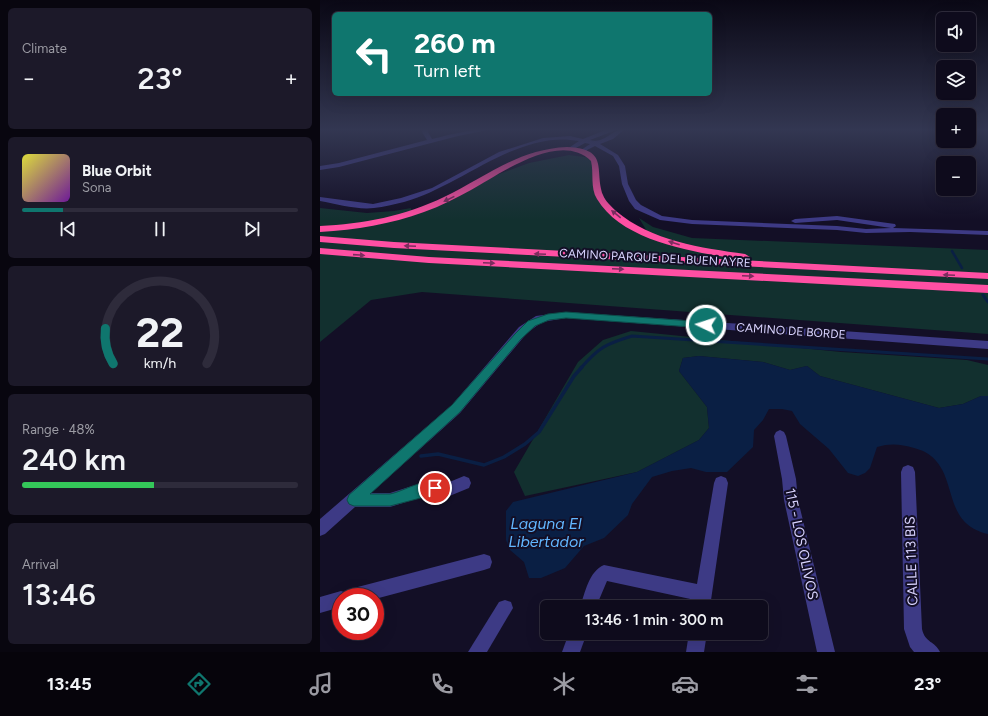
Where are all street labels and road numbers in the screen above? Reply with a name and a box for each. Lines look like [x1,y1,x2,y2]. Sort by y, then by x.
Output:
street label: CAMINO PARQUE DEL BUEN AYRE [559,246,751,270]
street label: CAMINO DE BORDE [736,320,846,342]
street label: 115 - LOS OLIVOS [781,487,822,601]
street label: CALLE 113 BIS [901,516,922,606]

